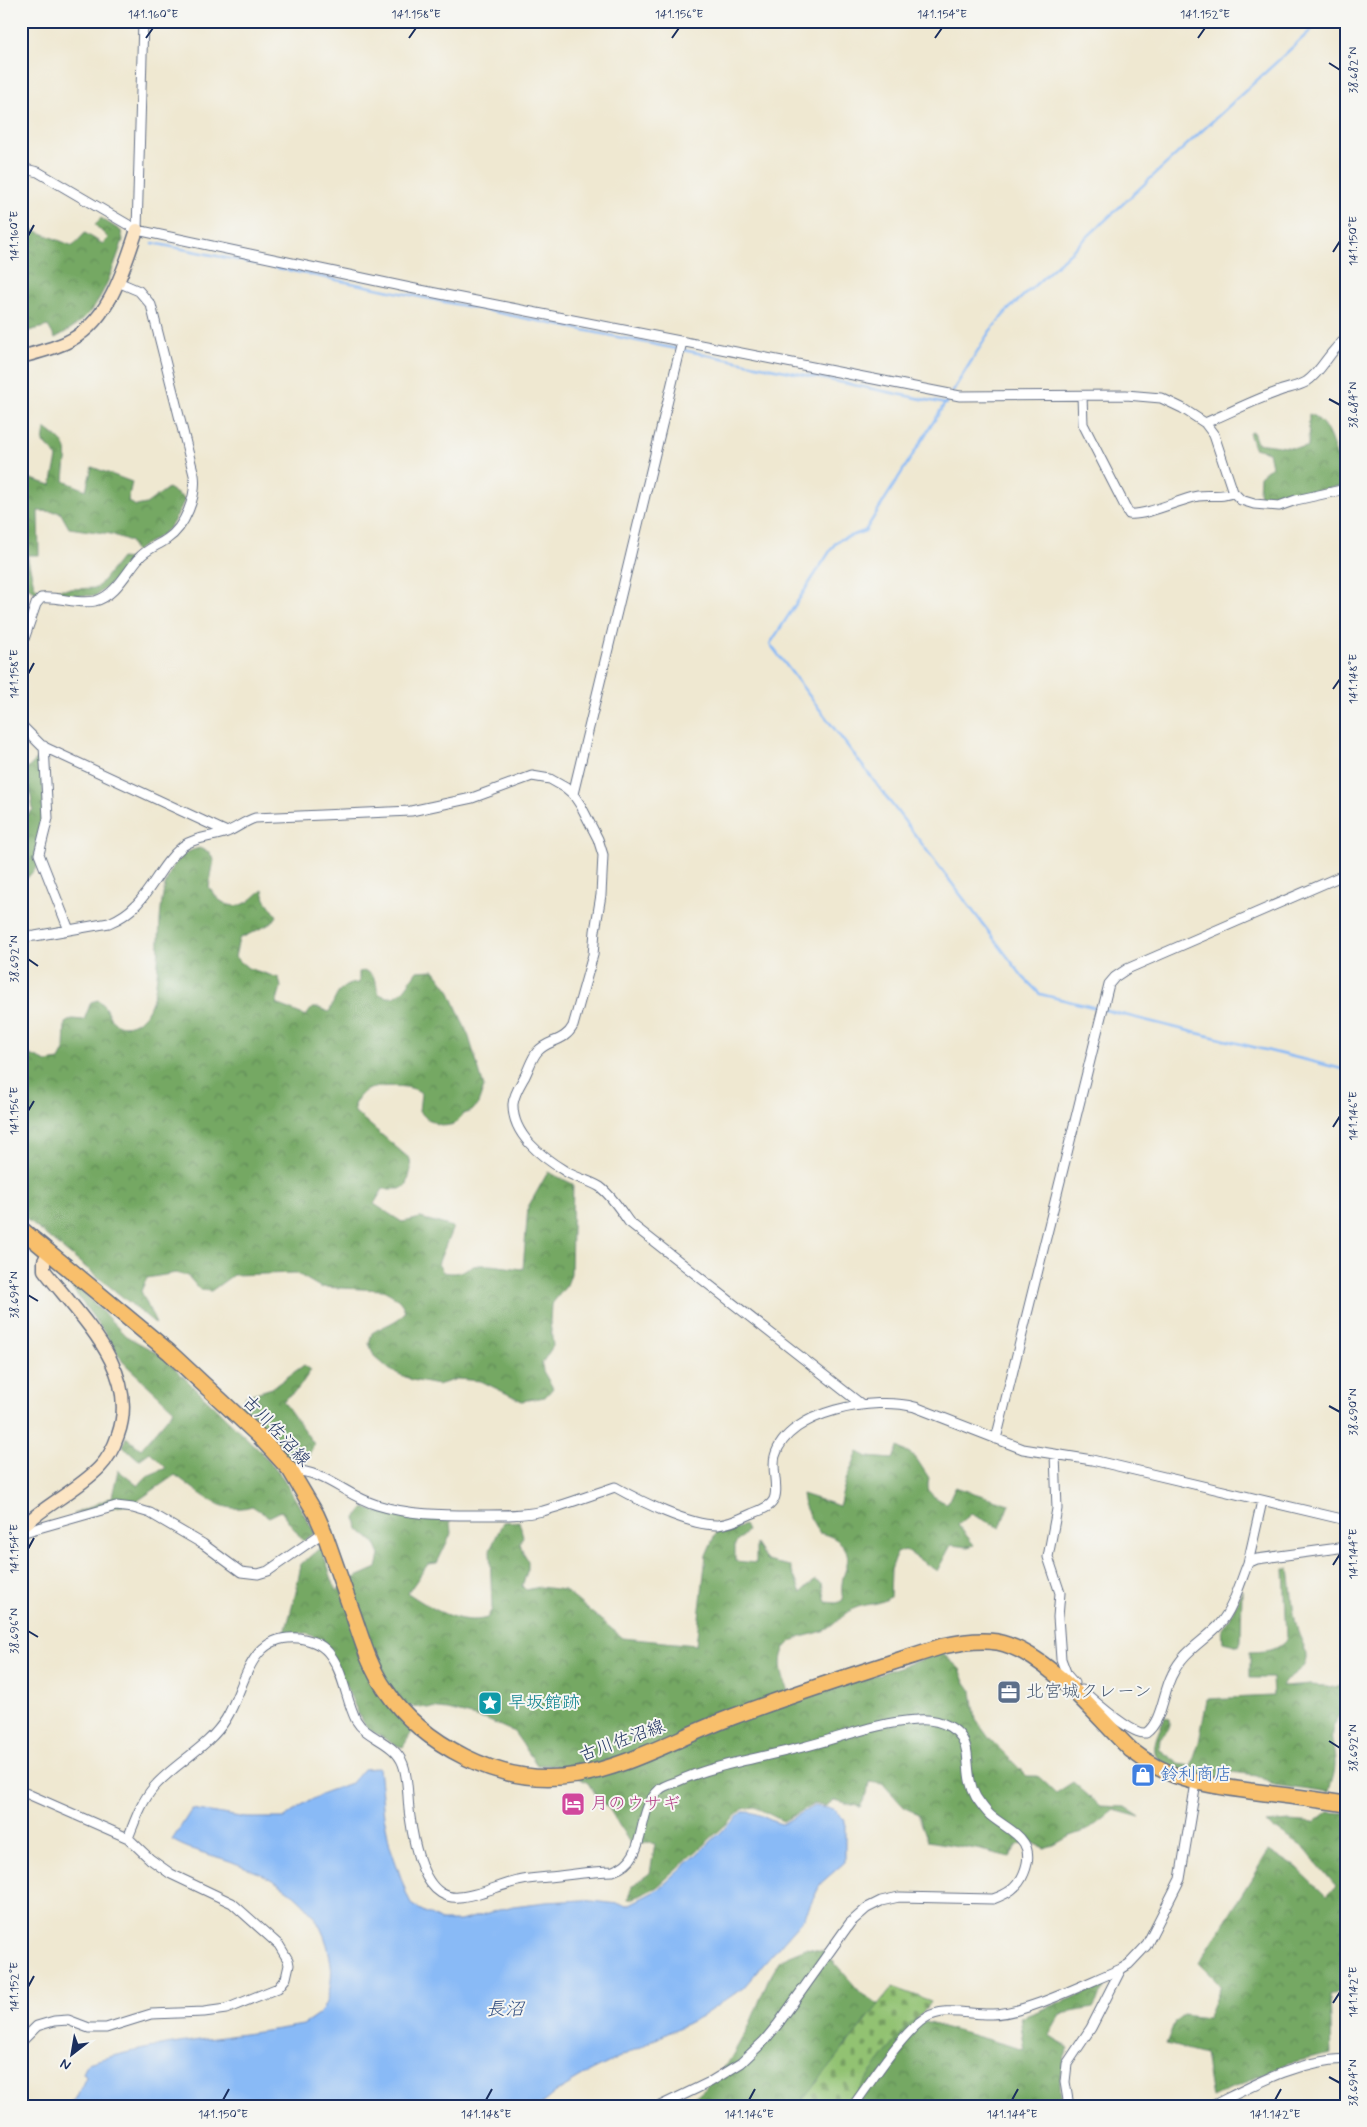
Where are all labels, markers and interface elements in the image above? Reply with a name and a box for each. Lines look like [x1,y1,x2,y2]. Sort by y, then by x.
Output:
text: 141.160°E [128,7,178,23]
text: 141.158°E [391,7,441,23]
text: 141.156°E [655,7,703,23]
text: 141.154°E [917,7,967,23]
text: 141.152°E [1180,7,1230,23]
text: 38.682°N [1346,47,1362,93]
text: 141.160°E [7,211,23,261]
text: 141.150°E [1346,216,1362,266]
text: 38.684°N [1346,382,1362,428]
text: 141.158°E [7,649,23,699]
text: 141.148°E [1346,654,1362,704]
text: 38.692°N [7,935,23,983]
text: 141.156°E [7,1087,23,1135]
text: 141.146°E [1346,1091,1362,1141]
text: 38.694°N [7,1271,23,1319]
text: 38.690°N [1346,1388,1362,1436]
street label: 古川佐沼線 [237,1390,315,1472]
text: 141.154°E [7,1524,23,1574]
text: 141.144°E [1346,1529,1362,1579]
text: 38.696°N [7,1608,23,1654]
office icon: 北宮城クレーン [996,1679,1022,1705]
place label: 北宮城クレーン [1026,1680,1152,1704]
place icon: 早坂館跡 [477,1690,503,1716]
place label: 早坂館跡 [508,1691,580,1715]
street label: 古川佐沼線 [576,1714,668,1768]
text: 38.692°N [1346,1724,1362,1772]
shop icon: 鈴利商店 [1130,1762,1156,1788]
place label: 鈴利商店 [1160,1763,1232,1787]
hotel icon: 月のウサギ [560,1791,586,1817]
place label: 月のウサギ [590,1792,680,1816]
text: 141.152°E [7,1962,23,2012]
text: 141.142°E [1346,1966,1362,2018]
water label: 長沼 [486,1997,526,2022]
north arrow [48,2030,98,2080]
text: N [57,2054,74,2074]
text: 38.694°N [1346,2059,1362,2107]
text: 141.150°E [198,2107,248,2123]
text: 141.148°E [461,2107,511,2123]
text: 141.146°E [724,2107,774,2123]
text: 141.144°E [987,2107,1037,2123]
text: 141.142°E [1249,2107,1301,2123]

